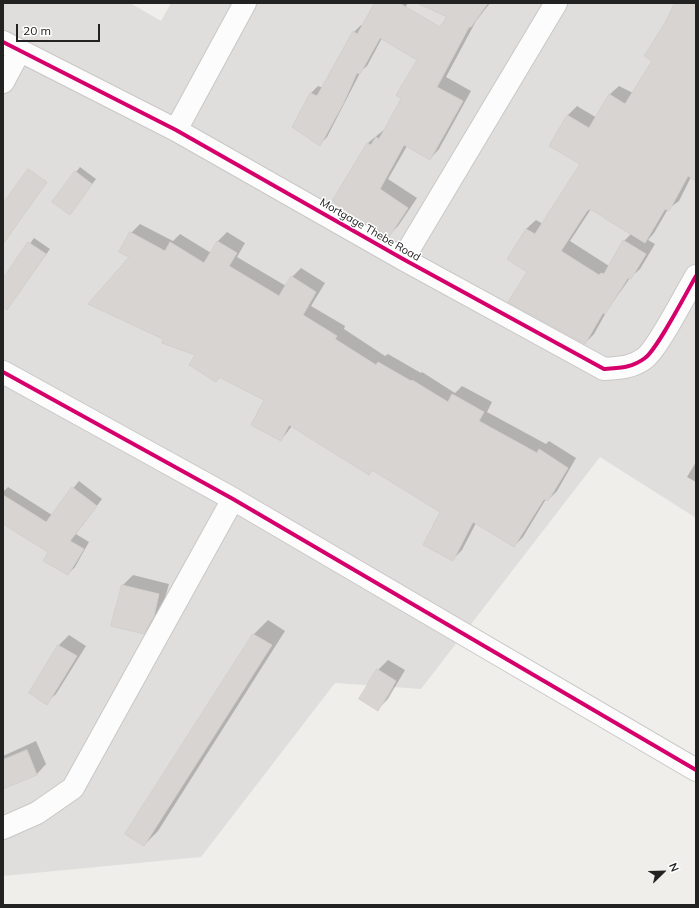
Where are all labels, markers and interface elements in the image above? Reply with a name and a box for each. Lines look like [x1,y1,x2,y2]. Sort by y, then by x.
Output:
scale bar [18,16,102,42]
text: 20 m [23,23,51,38]
street label: Mortgage Thebe Road [317,196,423,264]
north arrow [643,852,683,892]
text: N [666,861,682,874]

